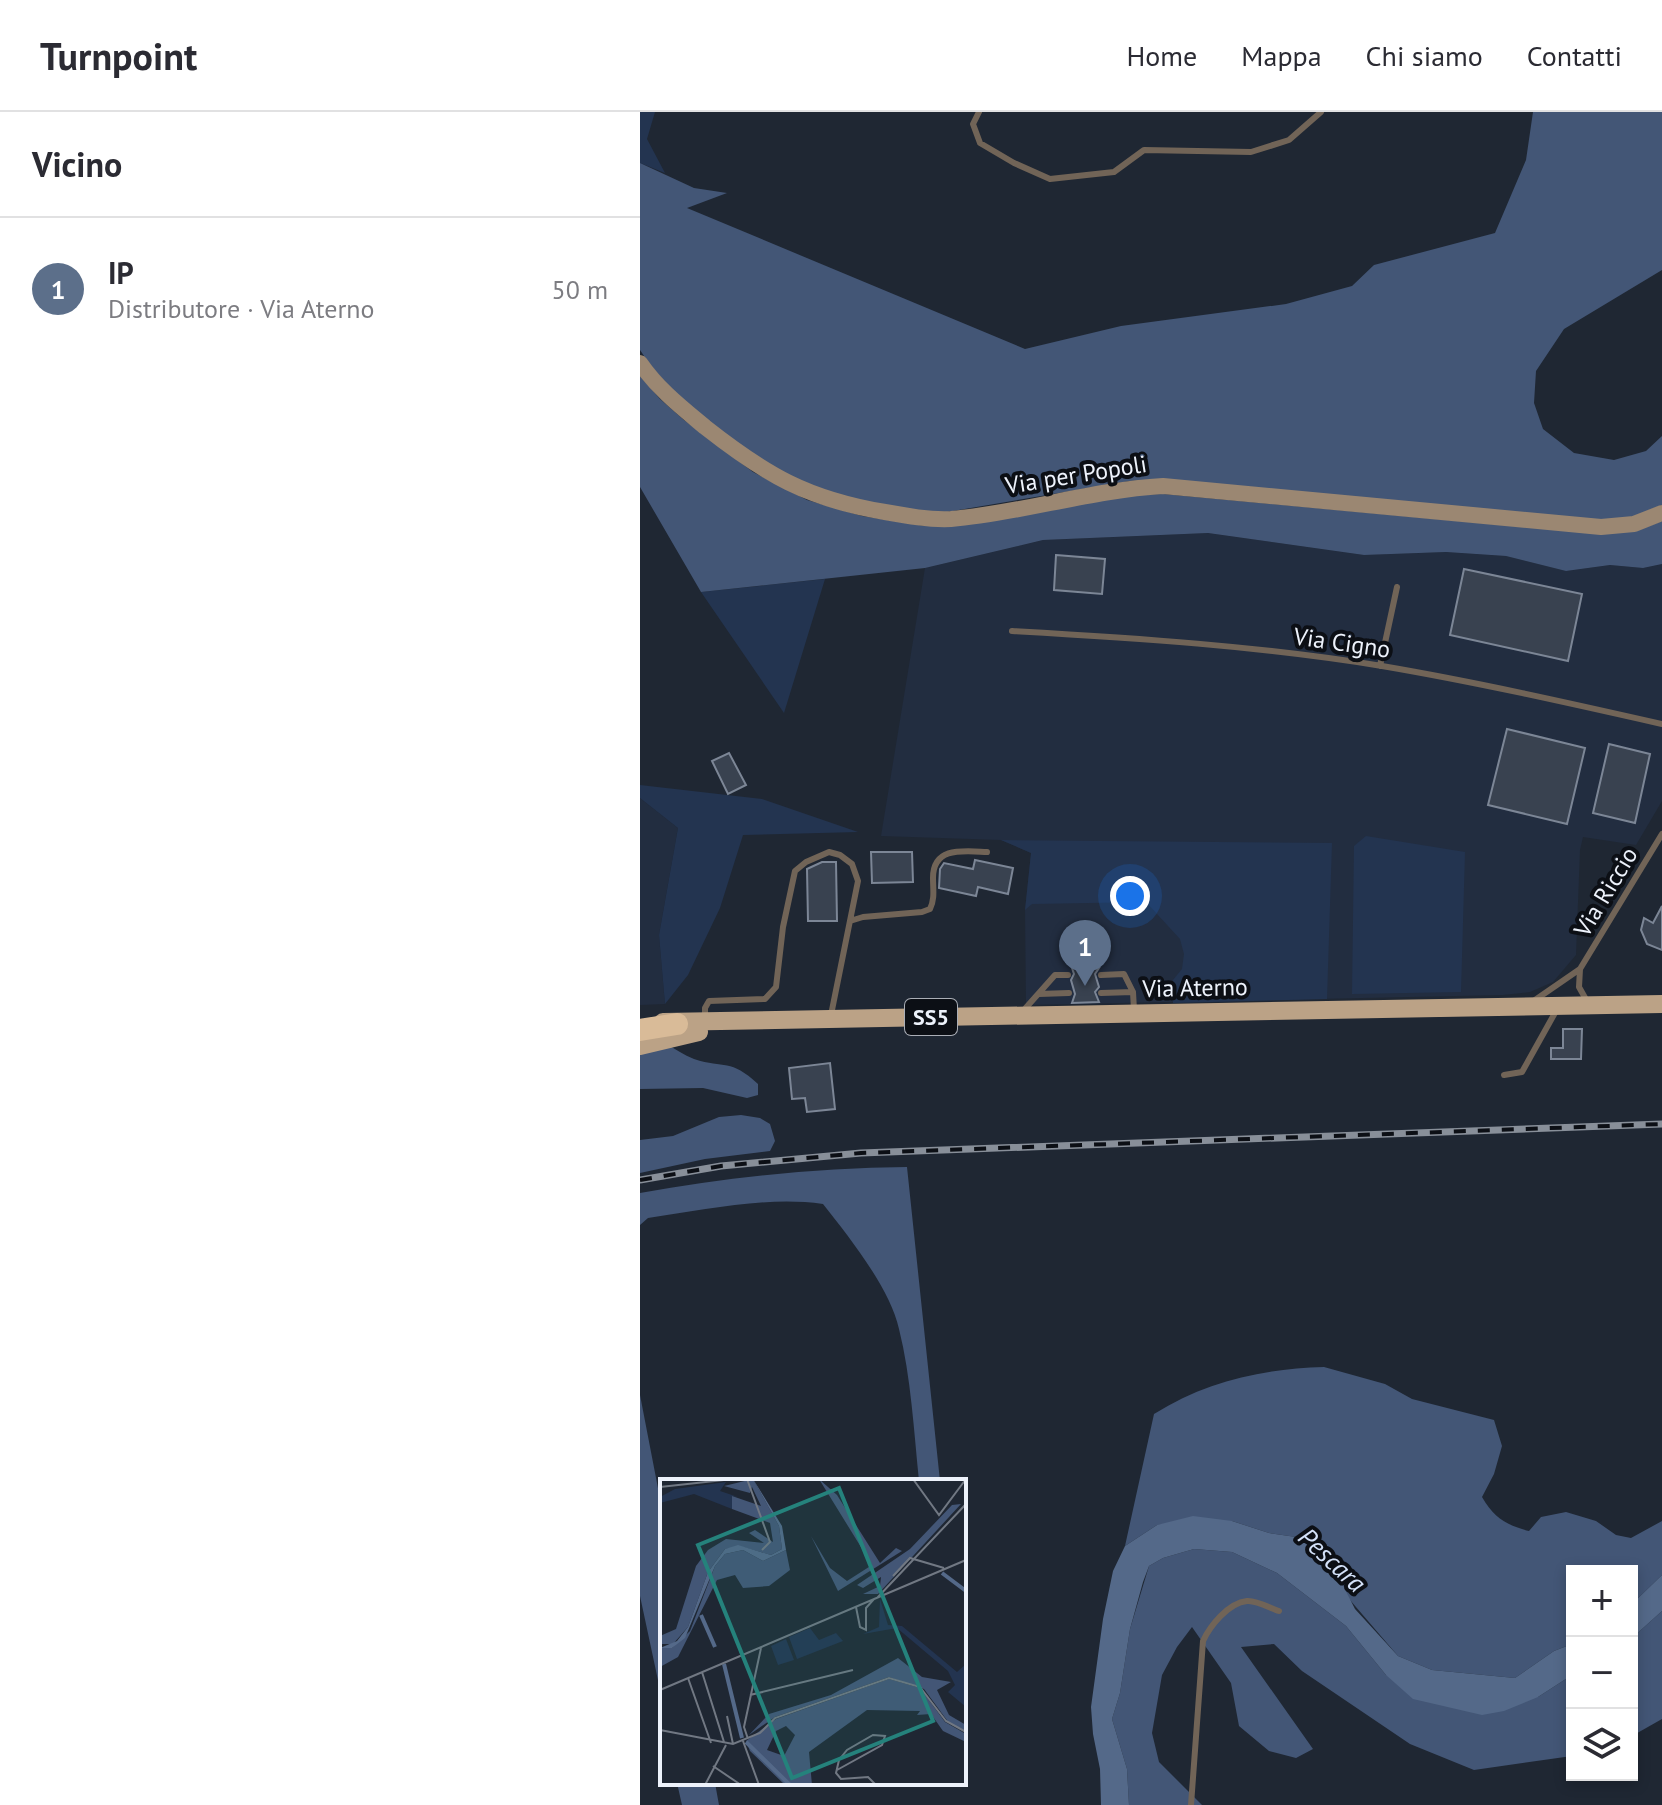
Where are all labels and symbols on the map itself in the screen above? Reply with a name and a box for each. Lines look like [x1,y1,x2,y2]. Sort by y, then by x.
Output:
street label: Via per Popoli [1002,448,1149,501]
street label: Via Cigno [1291,620,1392,665]
street label: Via Riccio [1566,841,1644,943]
your location [1110,876,1150,916]
pin: 1 [1059,920,1111,986]
street label: Via Aterno [1141,971,1248,1004]
road number: SS5 [905,999,957,1035]
inset map [660,1479,966,1785]
water label: Pescara [1292,1520,1373,1599]

